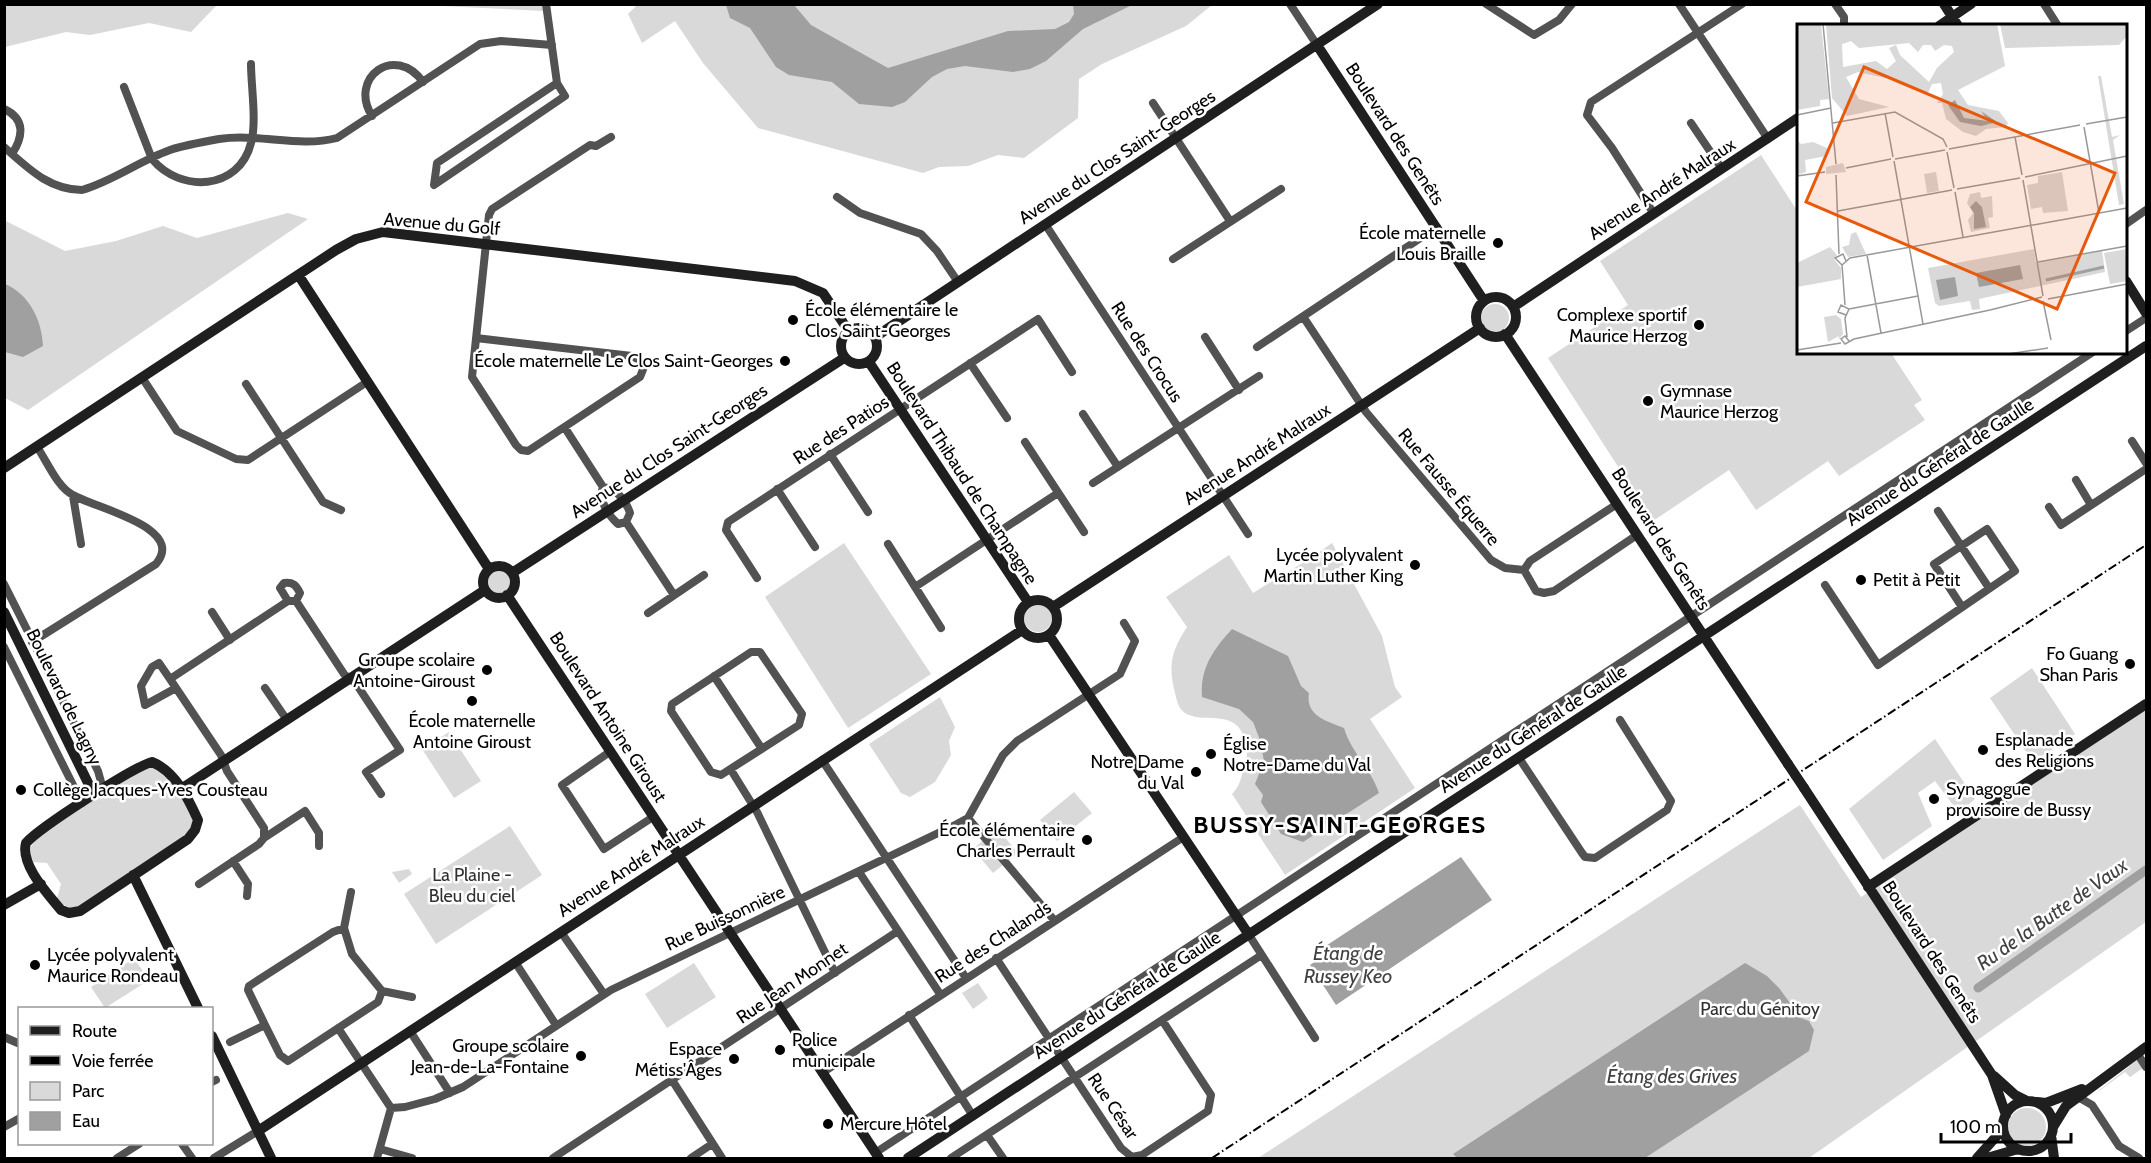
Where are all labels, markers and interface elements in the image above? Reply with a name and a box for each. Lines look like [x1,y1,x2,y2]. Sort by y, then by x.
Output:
inset map [1797,24,2127,354]
street label: Boulevard des Genêts [1341,59,1449,209]
street label: Avenue du Clos Saint-Georges [1014,85,1220,229]
street label: Avenue André Malraux [1584,133,1740,245]
street label: Avenue du Golf [383,208,501,240]
place label: École maternelle Louis Braille [1359,222,1486,265]
marker: École maternelle Louis Braille [1491,236,1505,250]
street label: Rue des Crocus [1106,298,1188,406]
place label: École élémentaire le Clos Saint-Georges [805,299,958,342]
place label: Complexe sportif Maurice Herzog [1557,304,1688,347]
marker: École élémentaire le Clos Saint-Georges [786,313,800,327]
marker: Complexe sportif Maurice Herzog [1692,318,1706,332]
place label: École maternelle Le Clos Saint-Georges [474,350,773,372]
marker: École maternelle Le Clos Saint-Georges [778,354,792,368]
street label: Boulevard Thibaud de Champagne [882,358,1042,588]
street label: Avenue du Clos Saint-Georges [566,379,772,523]
place label: Gymnase Maurice Herzog [1660,380,1779,423]
street label: Rue des Patios [789,391,893,469]
street label: Avenue du Général de Gaulle [1842,393,2038,531]
marker: Gymnase Maurice Herzog [1641,394,1655,408]
street label: Avenue André Malraux [1179,398,1335,510]
street label: Rue Fausse Équerre [1393,424,1505,550]
street label: Boulevard des Genêts [1607,464,1715,614]
place label: Lycée polyvalent Martin Luther King [1264,544,1404,587]
marker: Lycée polyvalent Martin Luther King [1408,558,1422,572]
place label: Petit à Petit [1873,569,1960,591]
marker: Petit à Petit [1854,573,1868,587]
street label: Boulevard de Lagny [21,625,107,769]
street label: Boulevard Antoine Giroust [545,628,671,806]
place label: Fo Guang Shan Paris [2039,643,2119,686]
place label: Groupe scolaire Antoine-Giroust [353,649,475,692]
marker: Fo Guang Shan Paris [2123,657,2137,671]
street label: Avenue du Général de Gaulle [1435,660,1631,798]
marker: Groupe scolaire Antoine-Giroust [480,663,494,677]
marker: École maternelle Antoine Giroust [465,694,479,708]
place label: École maternelle Antoine Giroust [408,710,536,753]
place label: Esplanade des Religions [1995,729,2094,772]
place label: Église Notre-Dame du Val [1223,733,1372,776]
marker: Esplanade des Religions [1976,743,1990,757]
marker: Église Notre-Dame du Val [1204,747,1218,761]
place label: Notre Dame du Val [1090,751,1185,794]
marker: Notre Dame du Val [1189,765,1203,779]
place label: Synagogue provisoire de Bussy [1946,778,2091,821]
place label: Collège Jacques-Yves Cousteau [33,779,268,801]
marker: Collège Jacques-Yves Cousteau [14,783,28,797]
marker: Synagogue provisoire de Bussy [1927,792,1941,806]
street label: Avenue André Malraux [553,810,709,922]
district label: BUSSY-SAINT-GEORGES [1193,810,1487,839]
place label: École élémentaire Charles Perrault [939,819,1075,862]
marker: École élémentaire Charles Perrault [1080,833,1094,847]
water label: Ru de la Butte de Vaux [1972,852,2133,975]
park label: La Plaine - Bleu du ciel [429,864,516,907]
street label: Boulevard des Genêts [1878,877,1986,1027]
street label: Rue Buissonnière [661,881,789,955]
street label: Rue des Chalands [931,896,1055,988]
street label: Avenue du Général de Gaulle [1029,926,1225,1064]
street label: Rue Jean Monnet [732,938,852,1028]
water label: Étang de Russey Keo [1304,940,1392,988]
place label: Lycée polyvalent Maurice Rondeau [47,944,178,987]
marker: Lycée polyvalent Maurice Rondeau [28,958,42,972]
park label: Parc du Génitoy [1700,998,1820,1020]
legend [18,1007,213,1145]
text: Route [72,1020,117,1042]
place label: Police municipale [792,1029,875,1072]
place label: Groupe scolaire Jean-de-La-Fontaine [410,1035,569,1078]
place label: Espace Métiss'Âges [635,1038,722,1081]
marker: Police municipale [773,1043,787,1057]
marker: Groupe scolaire Jean-de-La-Fontaine [574,1049,588,1063]
text: Voie ferrée [72,1050,153,1072]
marker: Espace Métiss'Âges [727,1052,741,1066]
water label: Étang des Grives [1607,1063,1737,1088]
street label: Rue César [1083,1069,1143,1144]
text: Parc [72,1080,104,1102]
scale bar [1941,1106,2072,1144]
text: Eau [72,1110,100,1132]
place label: Mercure Hôtel [840,1113,948,1135]
text: 100 m [1950,1116,2001,1138]
marker: Mercure Hôtel [821,1117,835,1131]

